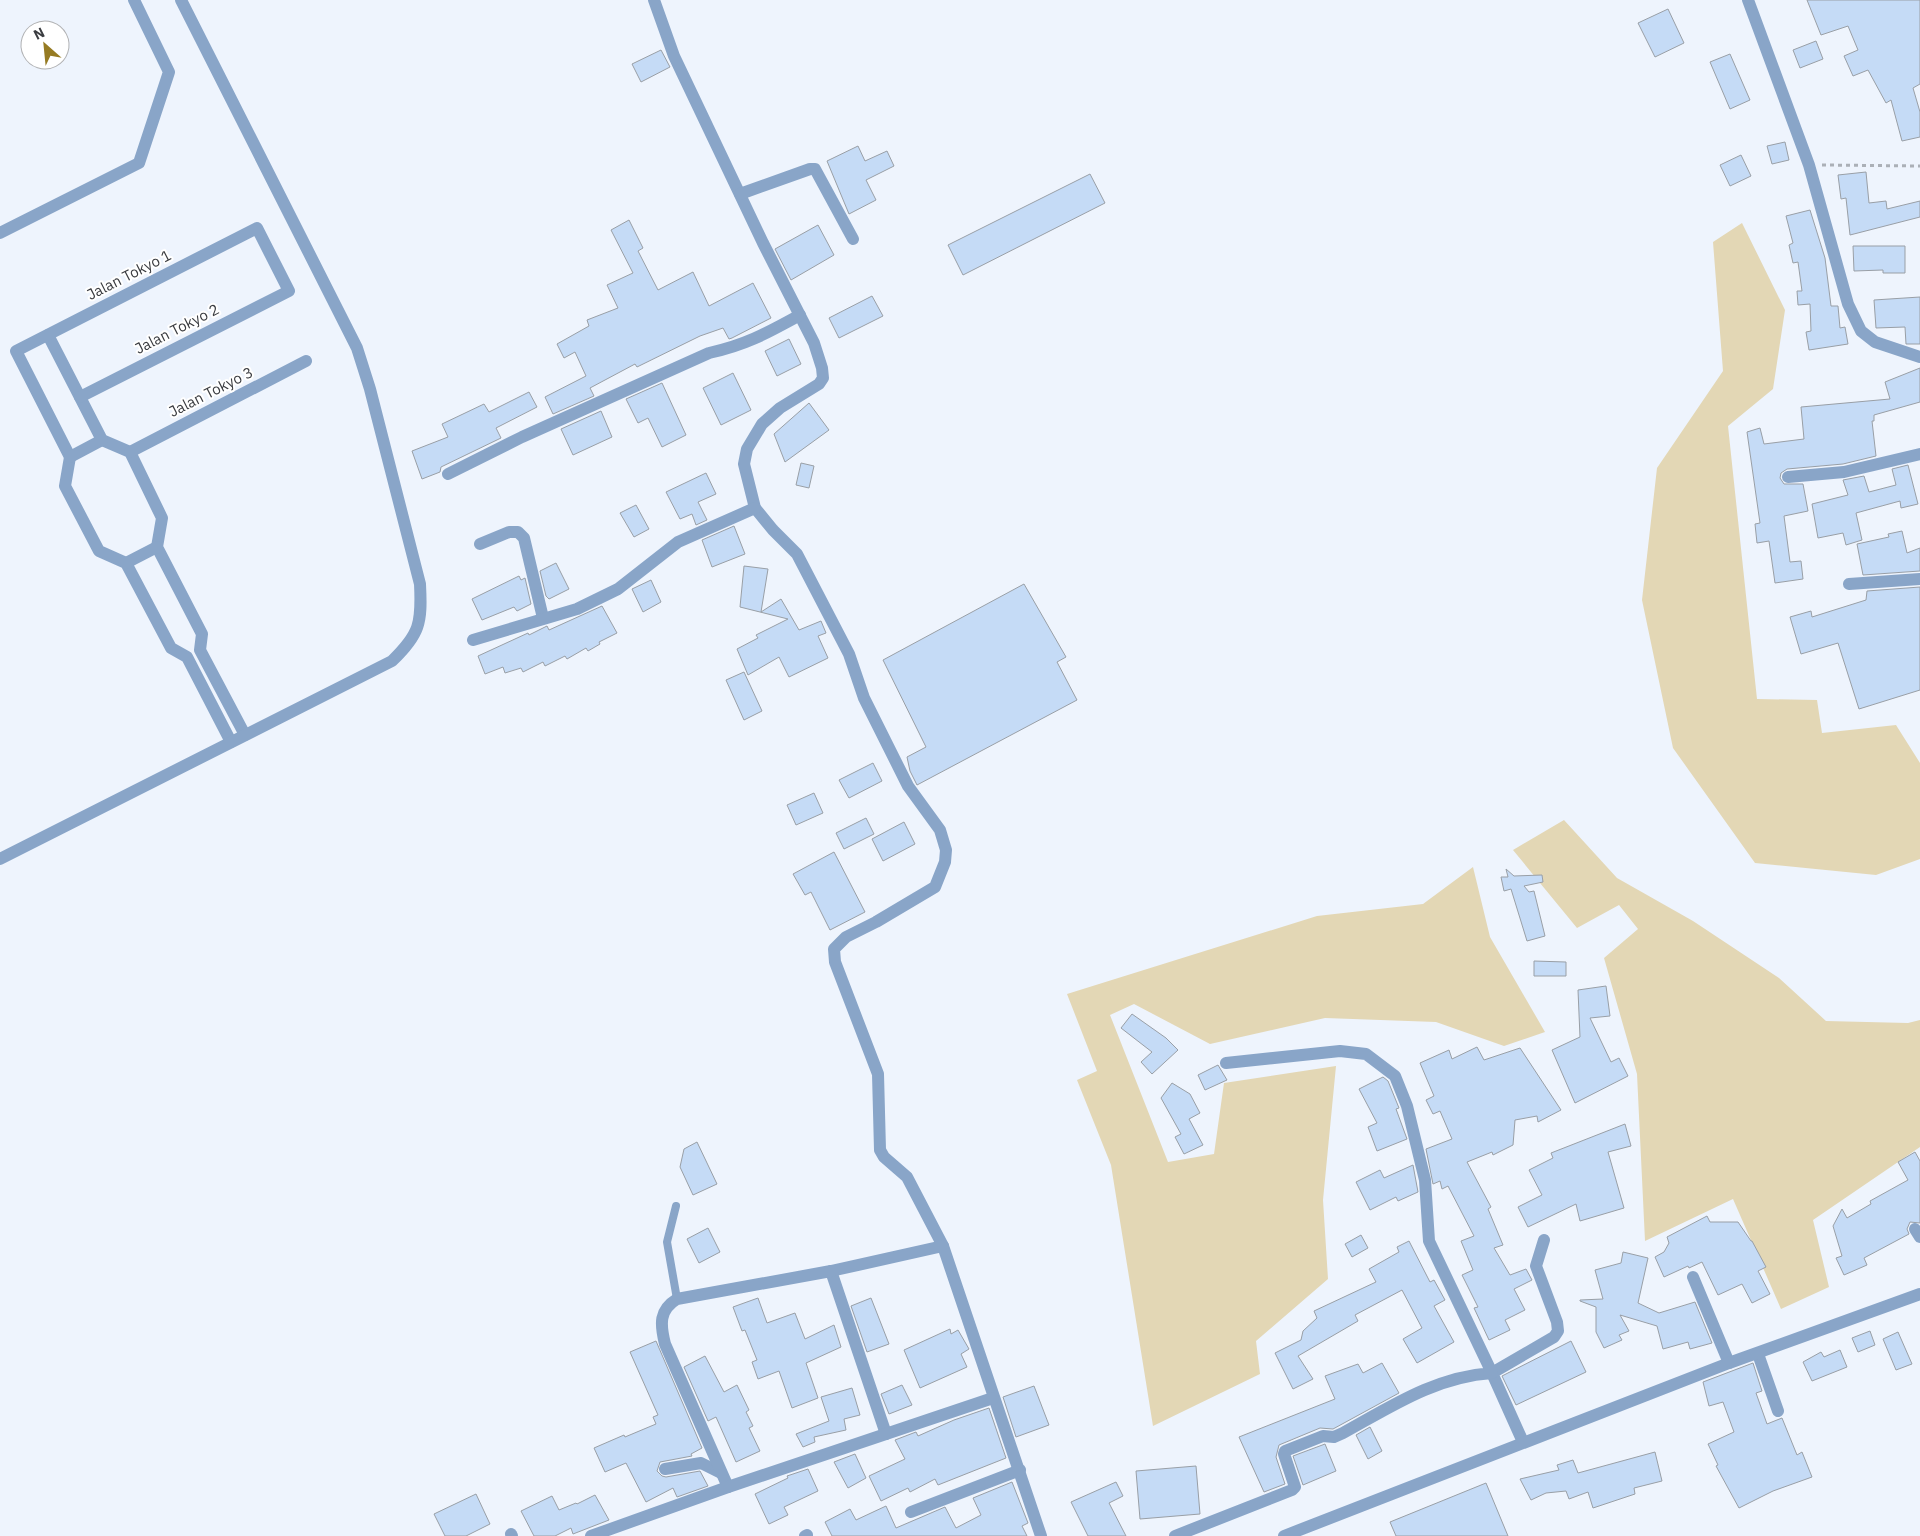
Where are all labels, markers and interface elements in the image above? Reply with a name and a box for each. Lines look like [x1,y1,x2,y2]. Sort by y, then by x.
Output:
north arrow [20,20,70,70]
text: N [30,23,48,44]
street label: Jalan Tokyo 1 [83,245,174,304]
street label: Jalan Tokyo 2 [131,299,222,358]
street label: Jalan Tokyo 3 [165,362,256,421]

